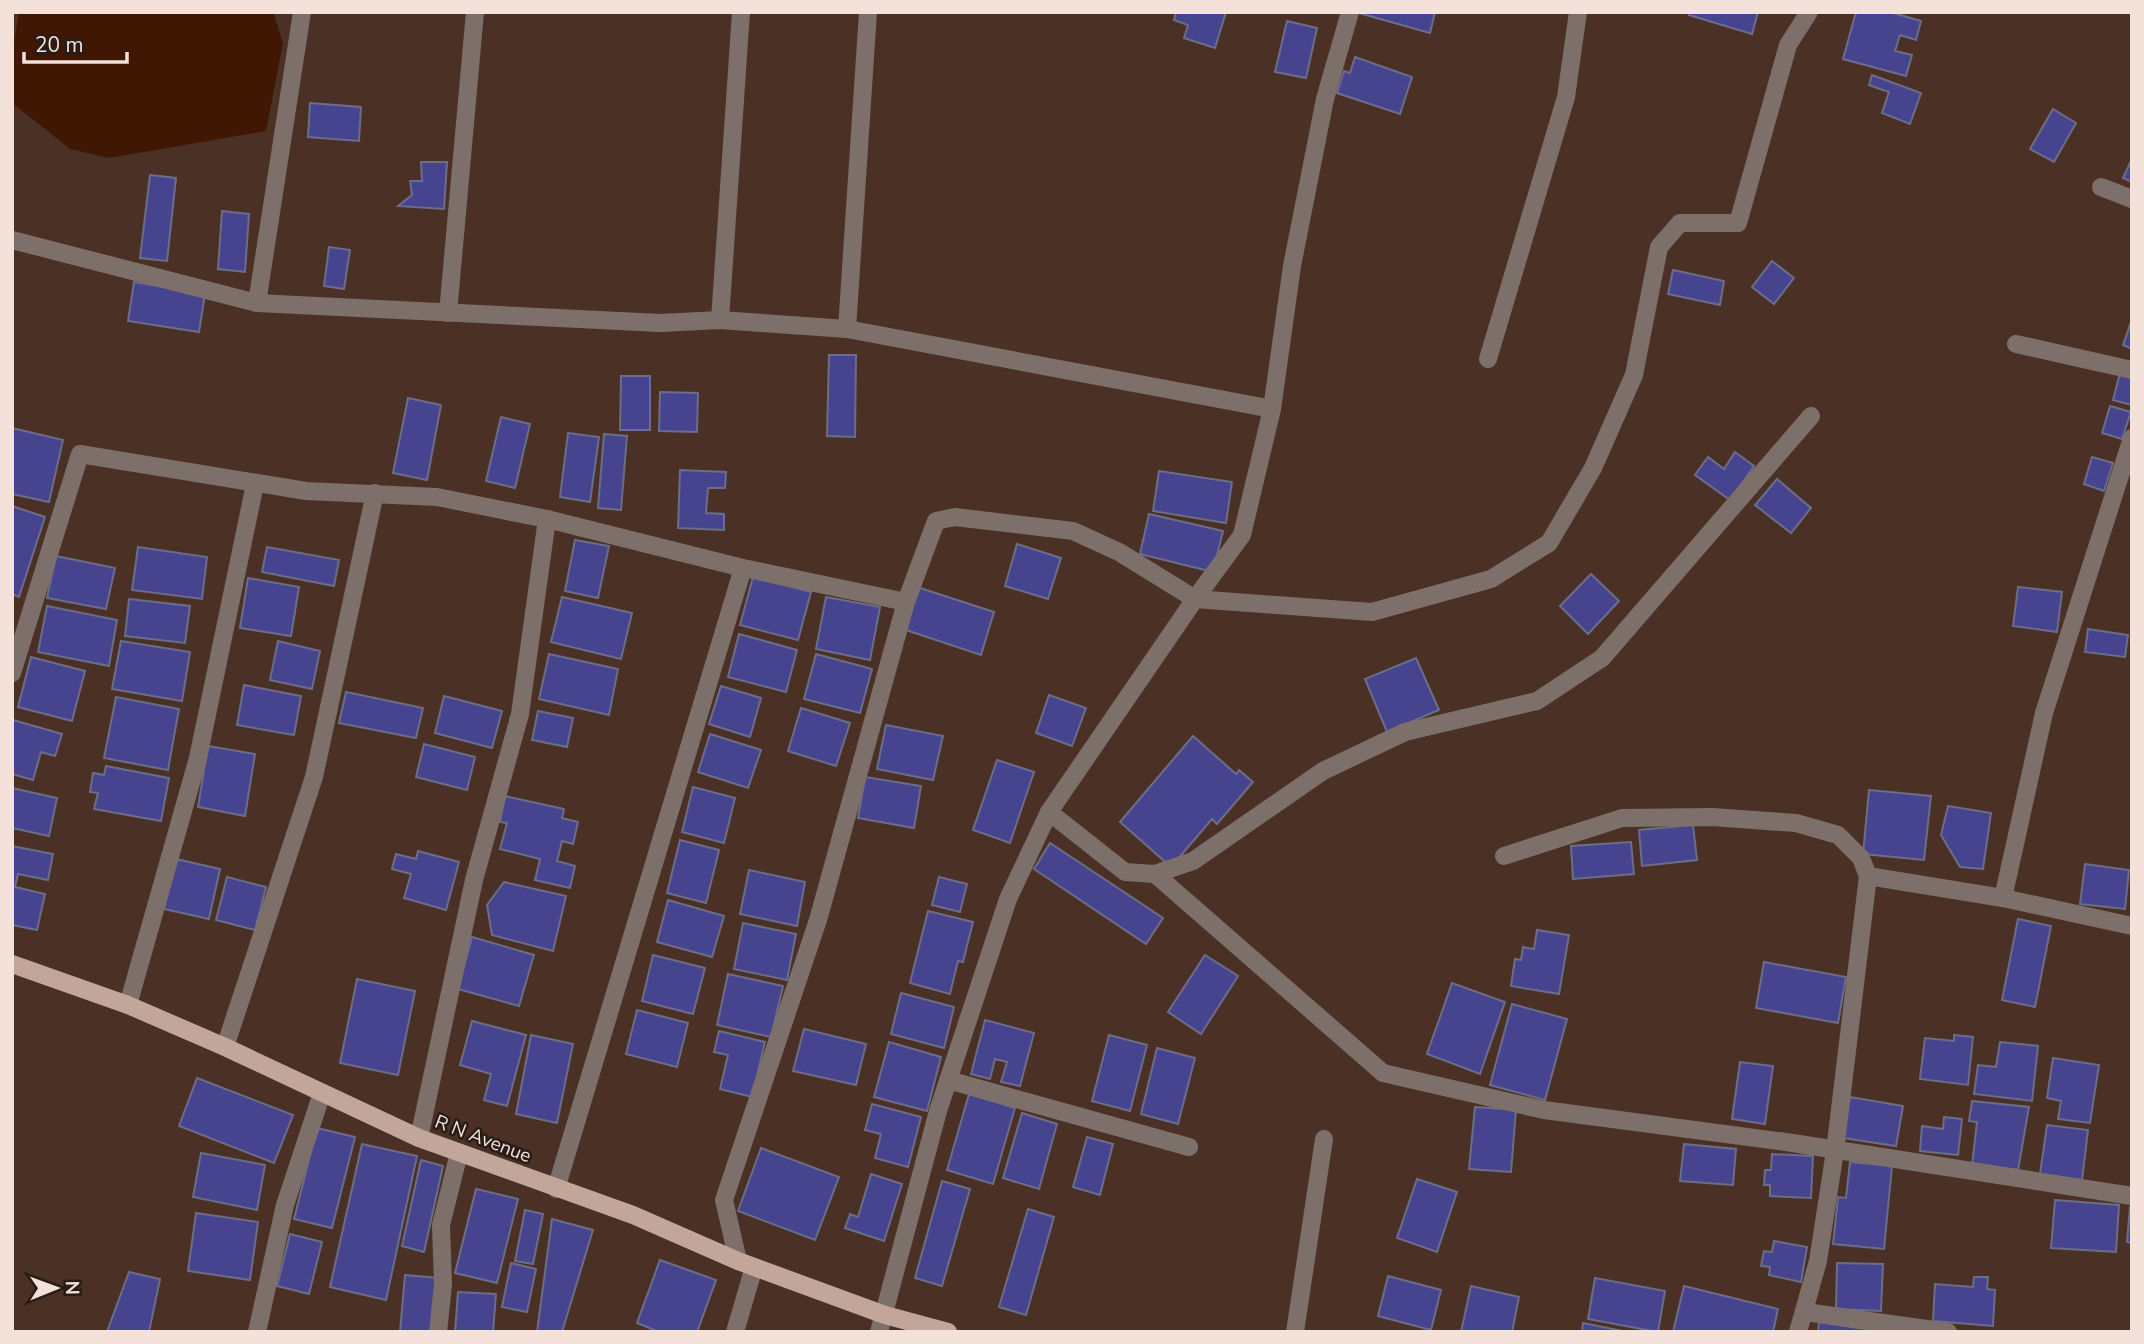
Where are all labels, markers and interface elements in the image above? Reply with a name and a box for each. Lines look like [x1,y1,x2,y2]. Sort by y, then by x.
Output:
scale bar [24,21,128,65]
text: 20 m [35,31,84,59]
street label: R N Avenue [431,1109,535,1169]
north arrow [21,1253,91,1323]
text: N [59,1280,85,1295]

